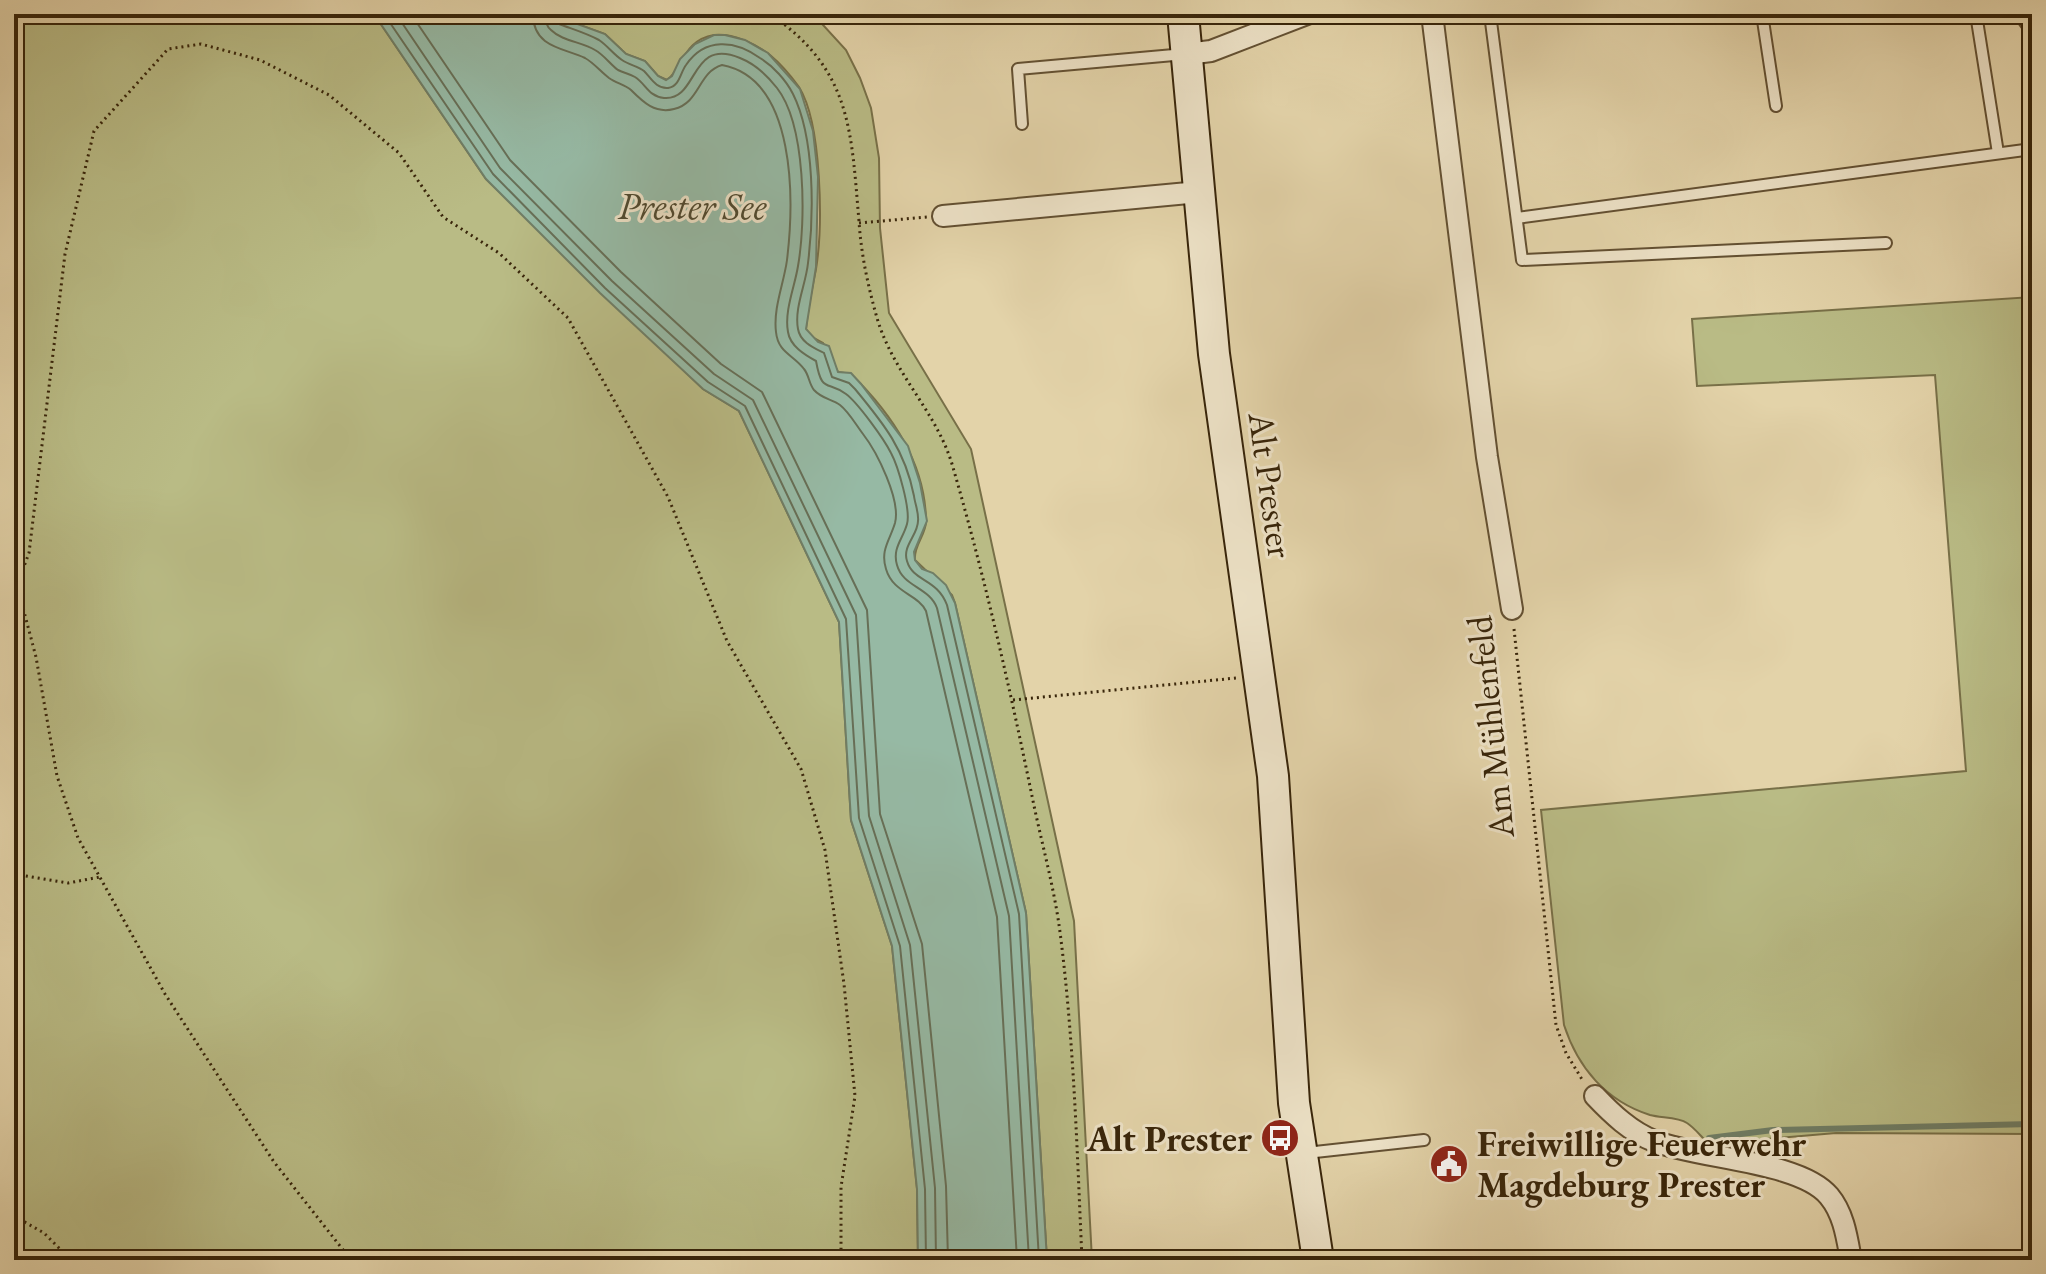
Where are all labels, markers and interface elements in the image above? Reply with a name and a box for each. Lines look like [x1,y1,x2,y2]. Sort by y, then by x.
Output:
water label: Prester See [617,181,768,230]
street label: Alt Prester [1237,408,1305,561]
street label: Am Mühlenfeld [1455,613,1525,841]
place label: Alt Prester [1086,1115,1252,1162]
bus stop icon: Alt Prester [1259,1117,1301,1159]
place label: Freiwillige Feuerwehr Magdeburg Prester [1477,1120,1806,1208]
public building icon: Freiwillige Feuerwehr Magdeburg Prester [1428,1143,1470,1185]

